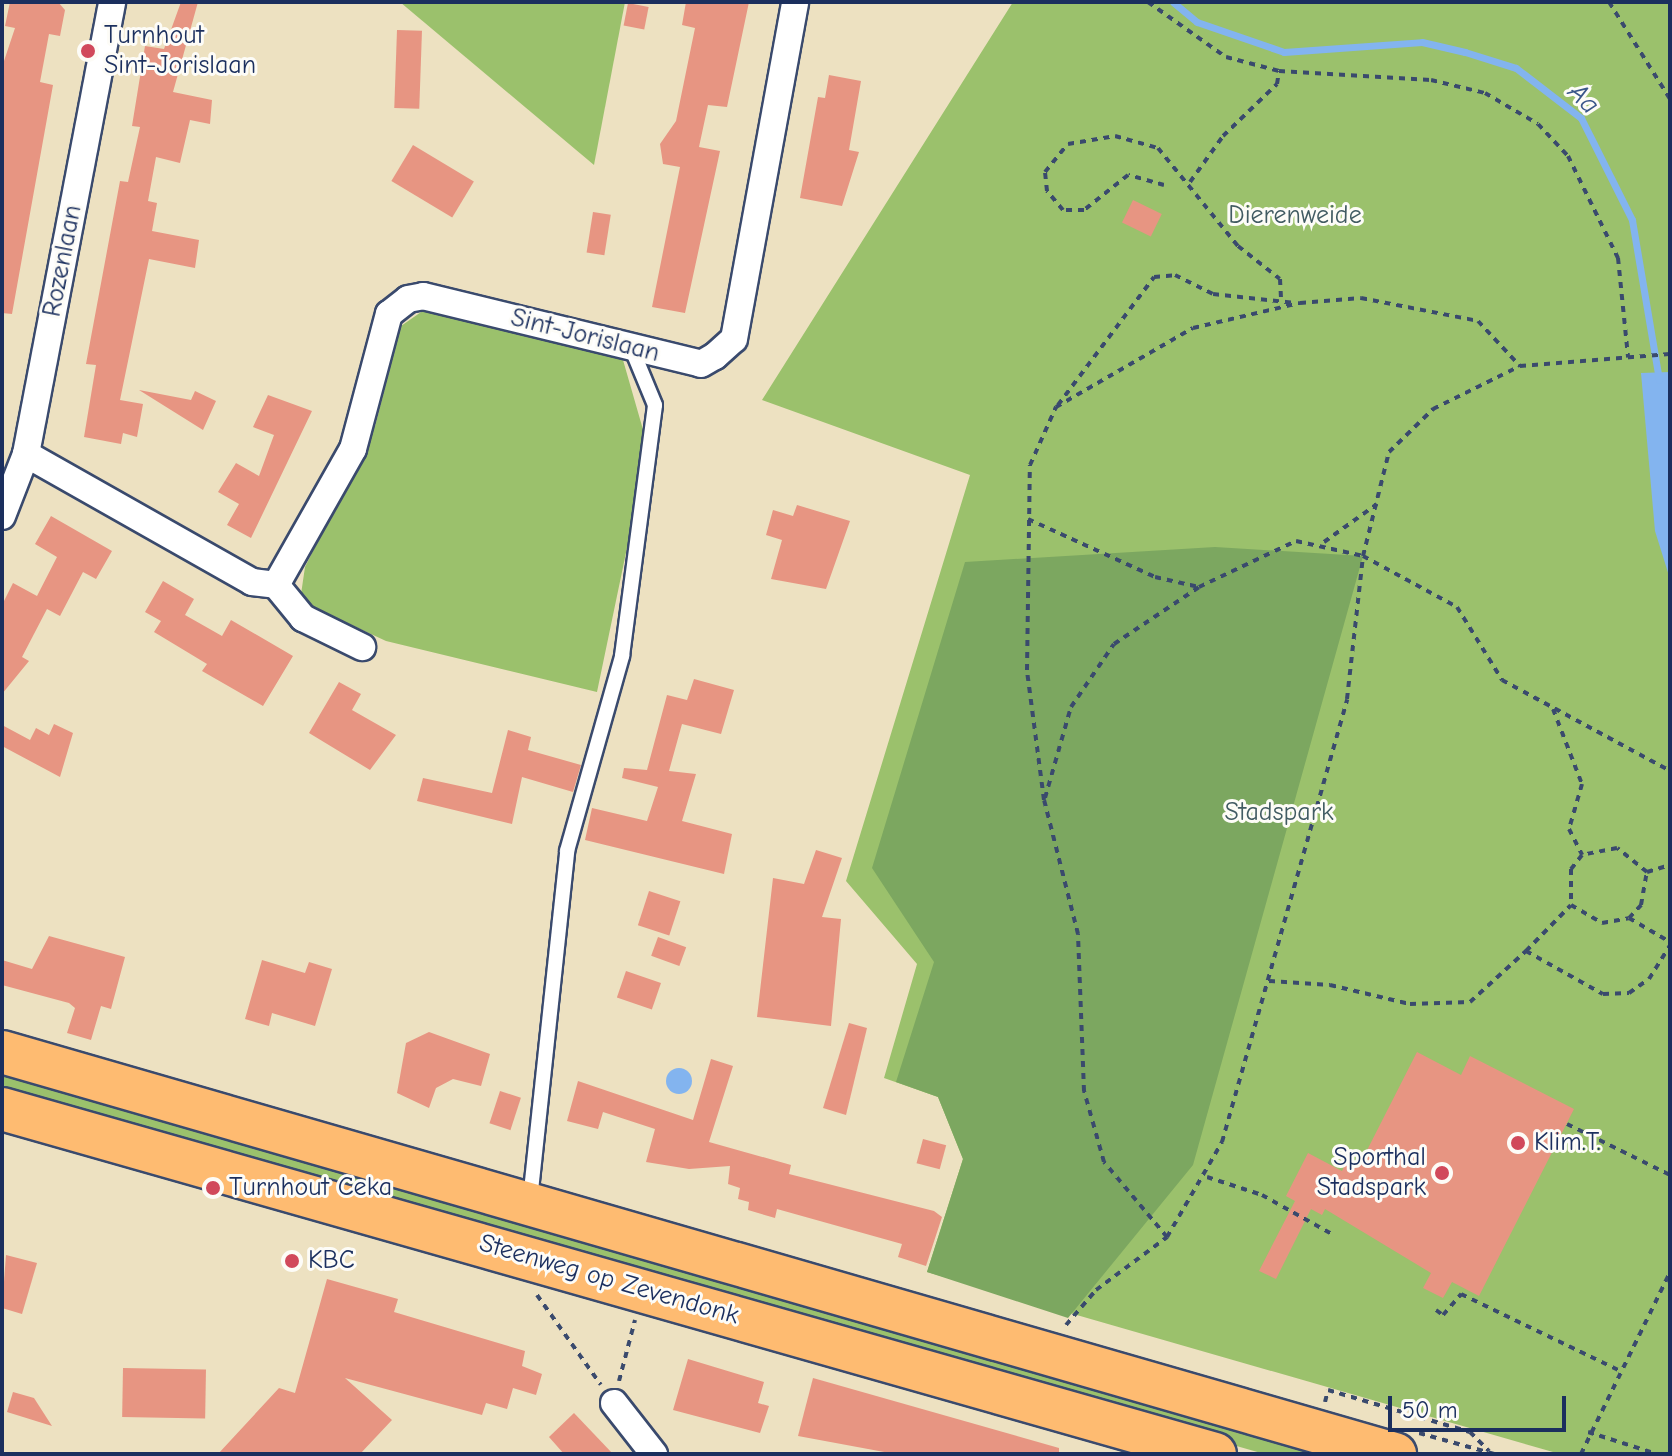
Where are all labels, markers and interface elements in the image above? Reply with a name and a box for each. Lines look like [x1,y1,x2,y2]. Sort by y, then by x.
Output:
place label: Turnhout Sint-Jorislaan [104,20,256,82]
marker: Turnhout Sint-Jorislaan [79,42,97,60]
water label: Aa [1561,75,1607,121]
park label: Dierenweide [1228,200,1362,232]
street label: Rozenlaan [37,202,89,320]
street label: Sint-Jorislaan [507,302,663,370]
park label: Stadspark [1224,797,1334,829]
place label: Klim.T. [1534,1127,1601,1159]
marker: Klim.T. [1509,1134,1527,1152]
place label: Sporthal Stadspark [1317,1142,1426,1204]
marker: Sporthal Stadspark [1433,1164,1451,1182]
place label: Turnhout Ceka [229,1172,392,1204]
marker: Turnhout Ceka [204,1179,222,1197]
street label: Steenweg op Zevendonk [476,1228,742,1332]
place label: KBC [308,1245,355,1277]
marker: KBC [283,1252,301,1270]
scale bar [1392,1380,1570,1430]
text: 50 m [1402,1396,1458,1424]

